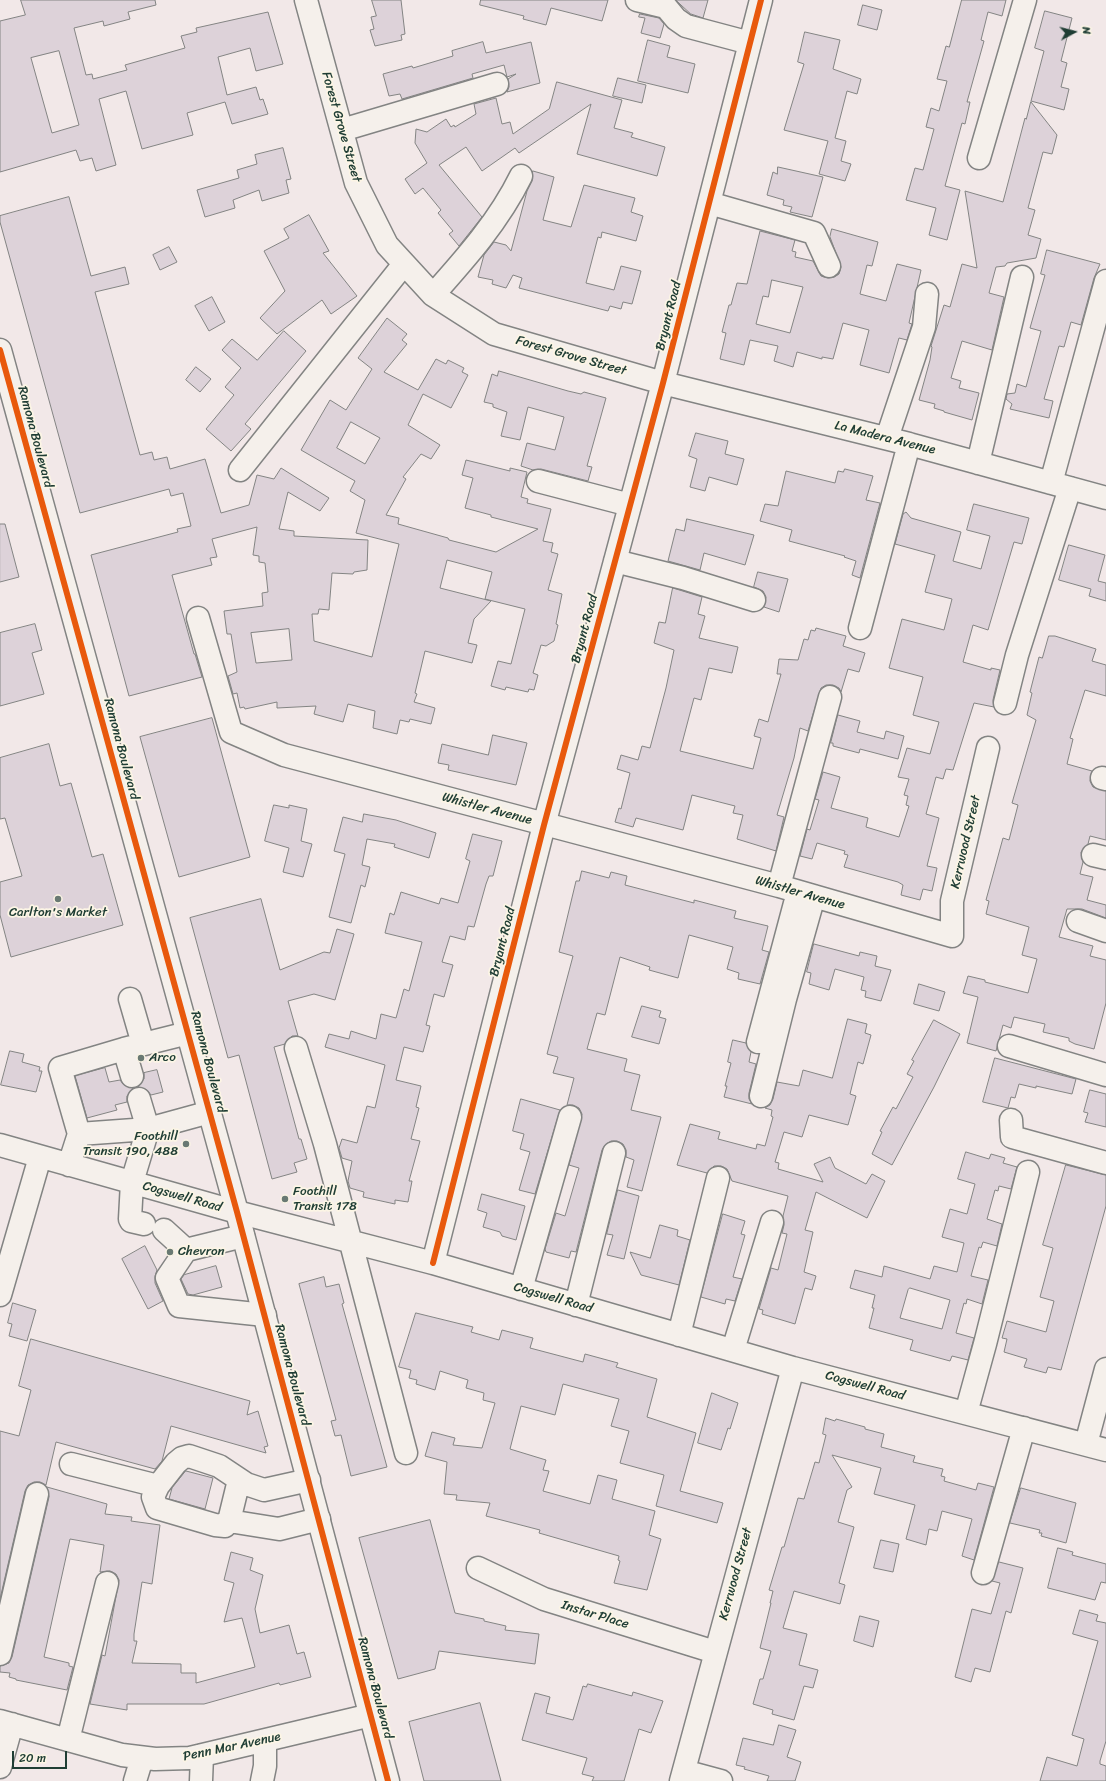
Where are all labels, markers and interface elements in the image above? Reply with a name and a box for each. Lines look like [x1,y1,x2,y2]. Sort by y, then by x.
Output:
north arrow [1054,12,1094,52]
text: N [1077,26,1096,35]
street label: Forest Grove Street [318,70,364,184]
street label: Bryant Road [653,280,685,352]
street label: Forest Grove Street [514,333,628,379]
street label: Ramona Boulevard [14,385,56,489]
street label: La Madera Avenue [833,418,937,458]
street label: Bryant Road [568,593,602,665]
street label: Ramona Boulevard [100,697,142,801]
street label: Whistler Avenue [440,790,534,828]
street label: Kerrwood Street [948,794,984,890]
street label: Whistler Avenue [754,873,846,913]
marker: Carlton's Market [53,894,63,904]
place label: Carlton's Market [9,905,107,921]
street label: Bryant Road [487,906,519,978]
street label: Ramona Boulevard [187,1010,229,1114]
place label: Arco [149,1050,176,1066]
marker: Arco [136,1053,146,1063]
place label: Foothill Transit 190, 488 [83,1129,178,1160]
marker: Foothill Transit 190, 488 [181,1139,191,1149]
street label: Cogswell Road [141,1178,223,1216]
place label: Foothill Transit 178 [293,1184,357,1215]
marker: Foothill Transit 178 [280,1194,290,1204]
place label: Chevron [178,1244,225,1260]
marker: Chevron [165,1247,175,1257]
street label: Cogswell Road [512,1279,594,1317]
street label: Ramona Boulevard [271,1323,313,1427]
street label: Cogswell Road [824,1368,906,1404]
street label: Kerrwood Street [716,1526,756,1622]
street label: Instar Place [559,1597,631,1633]
street label: Ramona Boulevard [354,1636,396,1740]
street label: Penn Mar Avenue [182,1729,282,1765]
scale bar [14,1743,69,1769]
text: 20 m [19,1747,46,1769]

